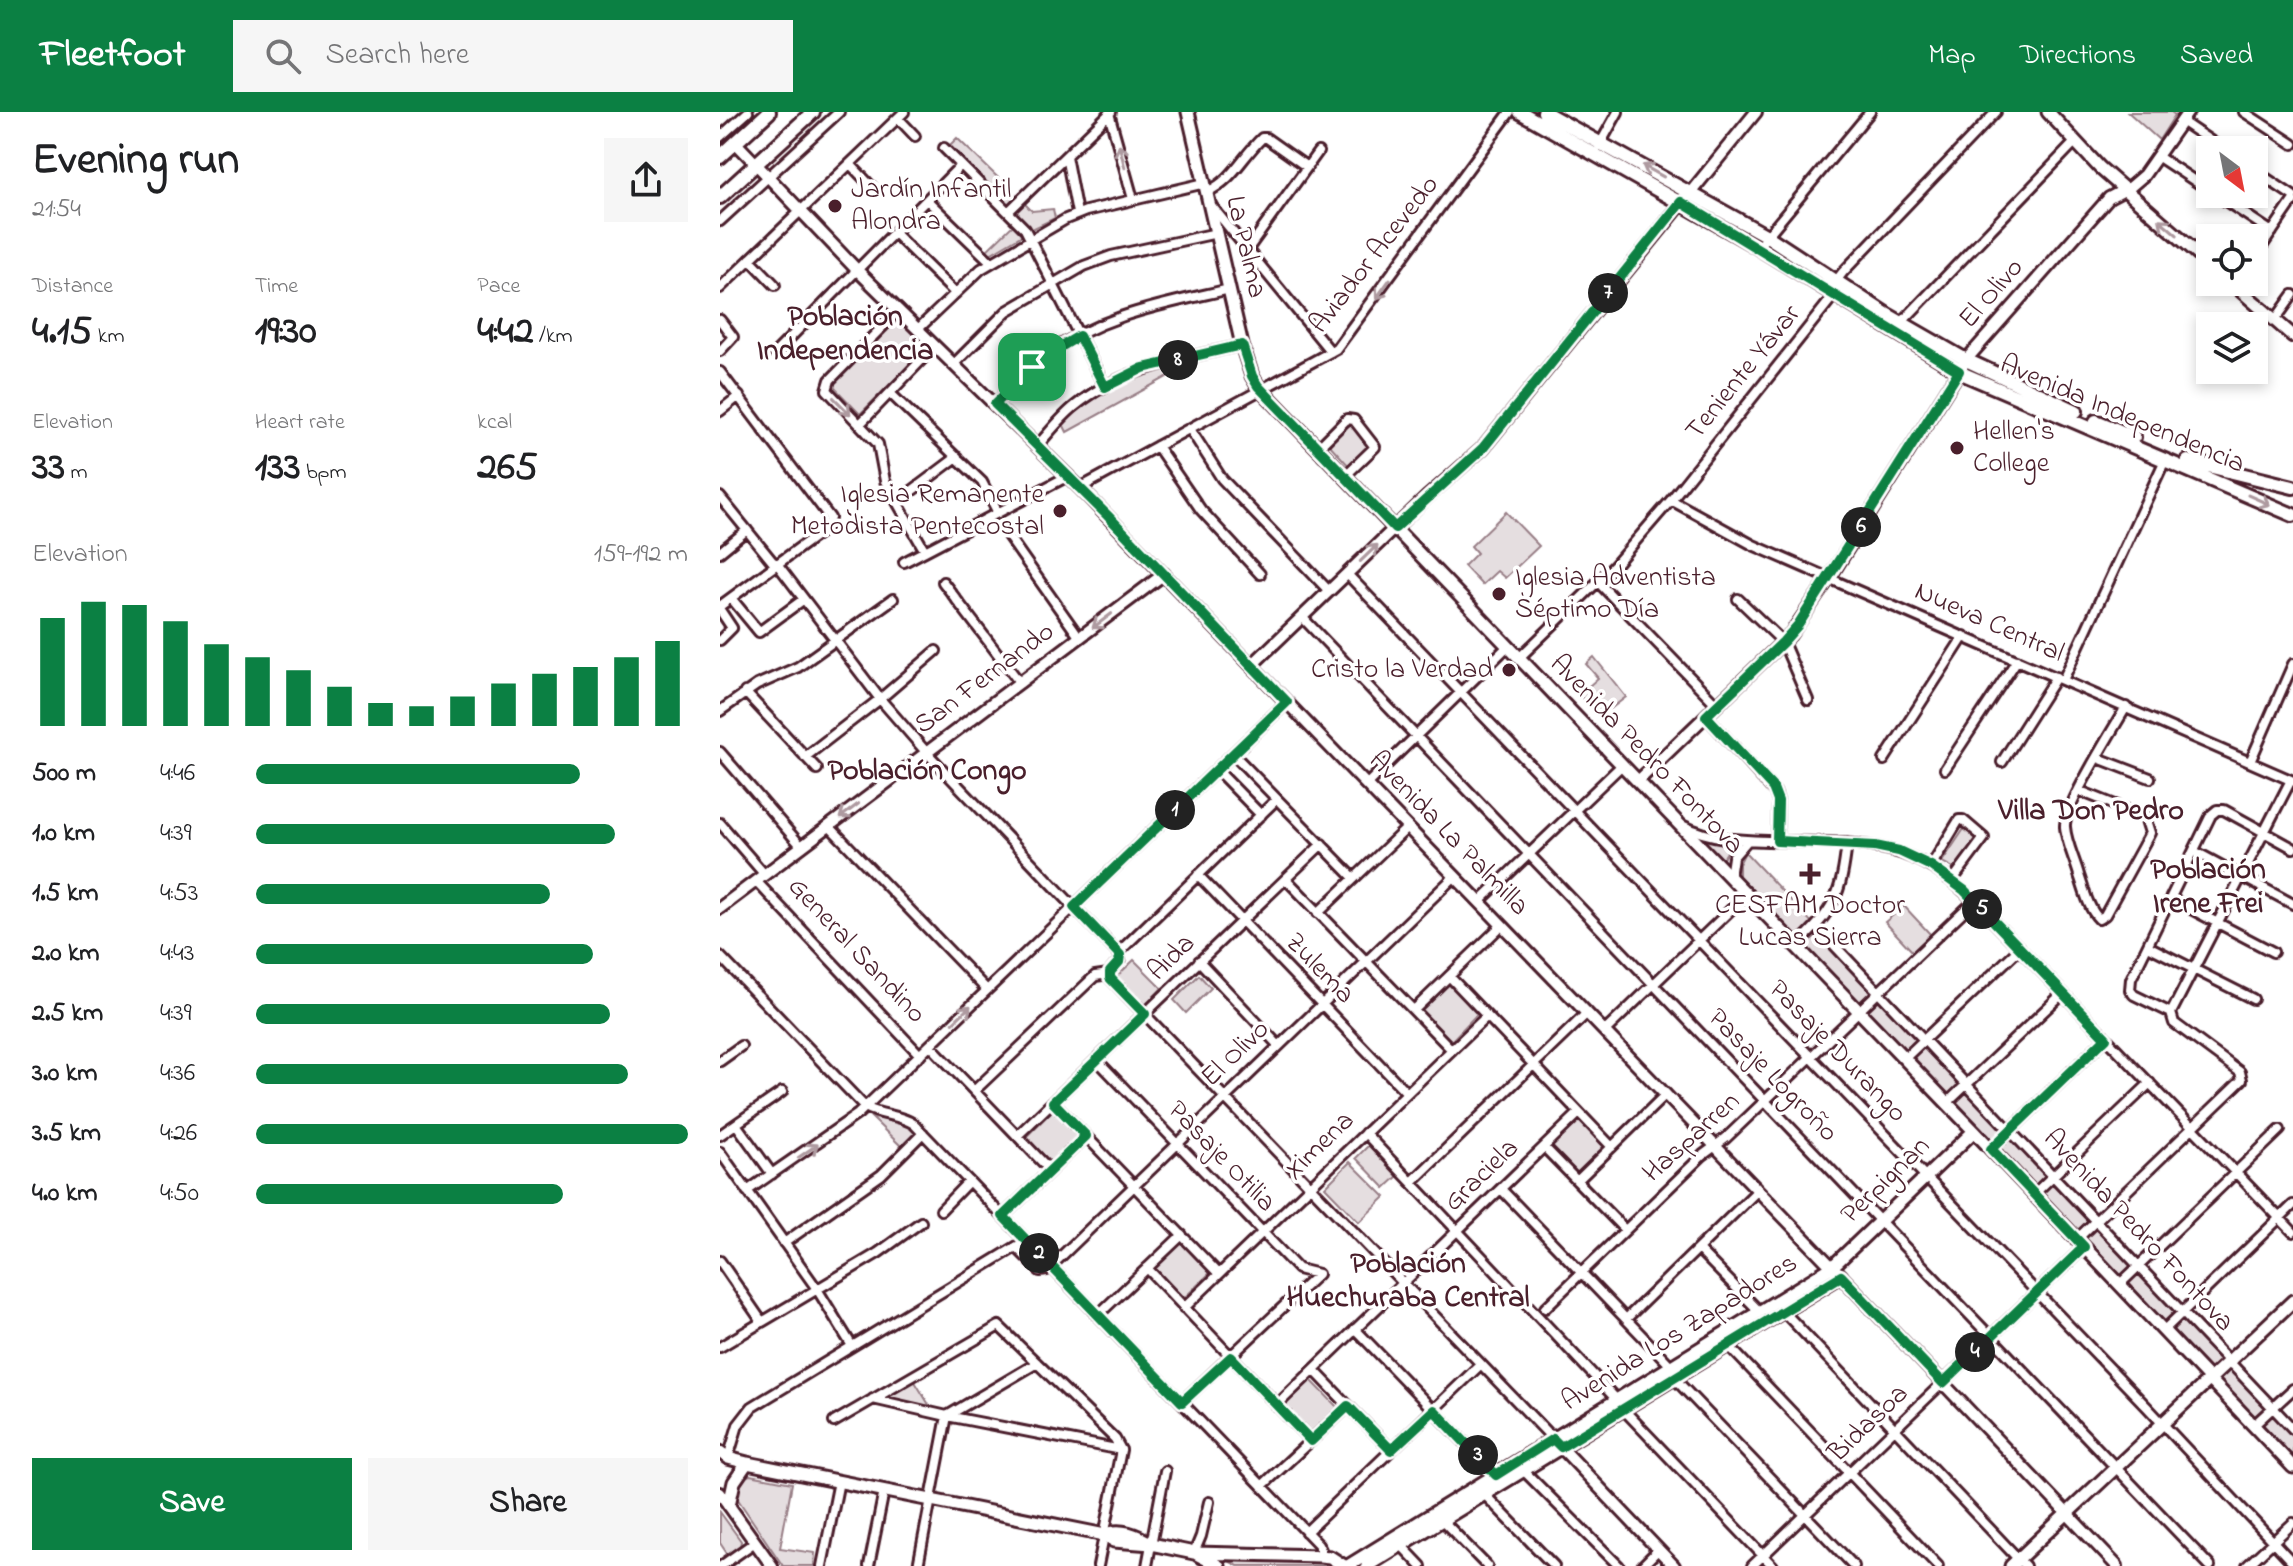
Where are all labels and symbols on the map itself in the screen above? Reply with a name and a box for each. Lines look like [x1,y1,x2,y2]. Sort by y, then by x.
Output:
north arrow [2196,136,2268,208]
one-way arrow [1114,144,1129,169]
one-way arrow [1641,162,1665,178]
street label: Aviador Acevedo [1300,167,1450,343]
place label: Jardín Infantil Alondra [851,170,1012,243]
street label: La Palma [1213,192,1277,302]
marker: Jardín Infantil Alondra [826,197,844,215]
one-way arrow [2158,218,2178,236]
street label: El Olivo [1950,250,2034,338]
pin: 7 [1588,273,1628,313]
one-way arrow [1375,277,1391,299]
district label: Población Independencia [757,296,933,374]
street label: Teniente Yávar [1676,296,1812,450]
pin [998,333,1066,401]
pin: 8 [1158,340,1198,380]
street label: Avenida Independencia [1993,345,2251,485]
one-way arrow [832,396,851,415]
place label: Hellen's College [1973,412,2055,485]
marker: Hellen's College [1948,439,1966,457]
place label: Iglesia Remanente Metodista Pentecostal [791,475,1044,548]
one-way arrow [2247,494,2271,509]
marker: Iglesia Remanente Metodista Pentecostal [1051,502,1069,520]
pin: 6 [1841,507,1881,547]
one-way arrow [1359,543,1379,562]
place label: Iglesia Adventista Séptimo Día [1515,558,1716,631]
street label: Nueva Central [1908,572,2070,674]
marker: Iglesia Adventista Séptimo Día [1490,585,1508,603]
street label: San Fernando [906,613,1064,745]
one-way arrow [1092,613,1113,630]
street label: Avenida Pedro Fontova [1539,645,1753,865]
place label: Cristo la Verdad [1311,650,1493,691]
marker: Cristo la Verdad [1500,661,1518,679]
street label: Avenida La Palmilla [1358,742,1538,926]
district label: Población Congo [827,750,1027,795]
pin: 1 [1155,790,1195,830]
district label: Villa Don Pedro [1997,790,2184,834]
one-way arrow [839,803,861,820]
district label: Población Irene Frei [2150,849,2266,927]
marker: CESFAM Doctor Lucas Sierra [1799,863,1821,885]
street label: General Sandino [777,868,935,1034]
place label: CESFAM Doctor Lucas Sierra [1715,886,1905,959]
pin: 5 [1962,889,2002,929]
street label: Zulema [1274,924,1364,1014]
street label: Aida [1139,925,1205,991]
street label: Pasaje Durango [1758,971,1916,1133]
street label: Pasaje Logroño [1697,999,1847,1153]
one-way arrow [952,1005,972,1024]
street label: El Olivo [1192,1011,1280,1097]
street label: Hasparren [1634,1083,1750,1193]
street label: Pasaje Otilia [1157,1092,1285,1222]
street label: Ximena [1275,1102,1365,1190]
street label: Avenida Pedro Fontova [2033,1120,2243,1342]
street label: Perpignan [1832,1128,1940,1234]
street label: Graciela [1435,1130,1529,1222]
one-way arrow [796,1142,818,1159]
pin: 2 [1019,1233,1059,1273]
district label: Población Huechuraba Central [1287,1243,1529,1321]
street label: Avenida Los Zapadores [1554,1244,1806,1422]
pin: 4 [1955,1332,1995,1372]
street label: Bidasoa [1819,1375,1919,1474]
pin: 3 [1458,1435,1498,1475]

